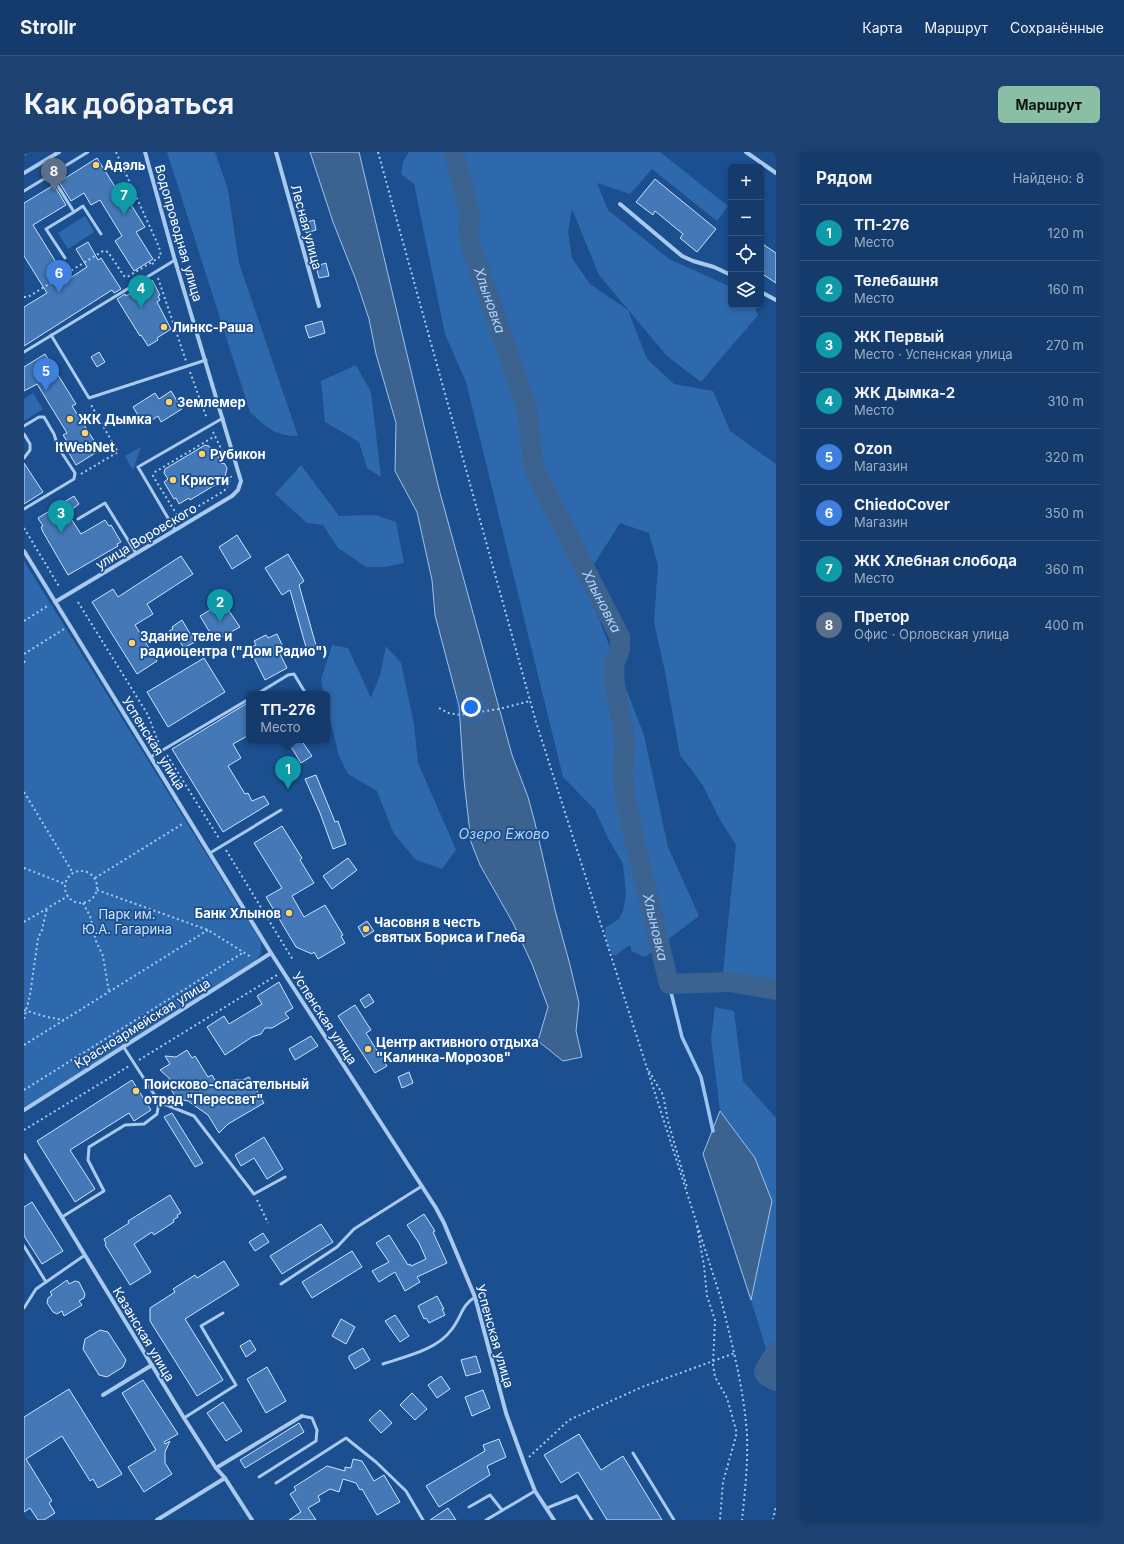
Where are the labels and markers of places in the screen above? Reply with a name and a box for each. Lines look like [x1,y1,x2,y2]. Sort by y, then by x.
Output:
place label: Адэль [104,157,146,173]
pin: 8 [41,158,67,191]
marker: Адэль [91,160,101,170]
pin: 7 [111,182,137,215]
pin: 6 [46,260,72,293]
pin: 4 [128,275,154,308]
place label: Линкс-Раша [172,319,253,335]
marker: Линкс-Раша [159,322,169,332]
pin: 5 [33,358,59,391]
place label: Землемер [177,394,246,410]
marker: Землемер [164,397,174,407]
place label: ЖК Дымка [78,411,152,427]
marker: ЖК Дымка [65,414,75,424]
marker: ItWebNet [80,428,90,438]
place label: ItWebNet [55,439,115,455]
place label: Рубикон [210,446,266,462]
marker: Рубикон [197,449,207,459]
place label: Кристи [181,472,229,488]
marker: Кристи [168,475,178,485]
pin: 3 [48,500,74,533]
pin: 2 [207,589,233,622]
place label: Здание теле и радиоцентра ("Дом Радио") [140,628,327,659]
marker: Здание теле и радиоцентра ("Дом Радио") [127,638,137,648]
pin: 1 [275,756,301,789]
place label: Банк Хлынов [195,905,281,921]
marker: Банк Хлынов [284,908,294,918]
place label: Часовня в честь святых Бориса и Глеба [374,914,525,945]
marker: Часовня в честь святых Бориса и Глеба [361,924,371,934]
place label: Центр активного отдыха "Калинка-Морозов" [376,1034,539,1065]
marker: Центр активного отдыха "Калинка-Морозов" [363,1044,373,1054]
place label: Поисково-спасательный отряд "Пересвет" [144,1076,309,1107]
marker: Поисково-спасательный отряд "Пересвет" [131,1086,141,1096]

